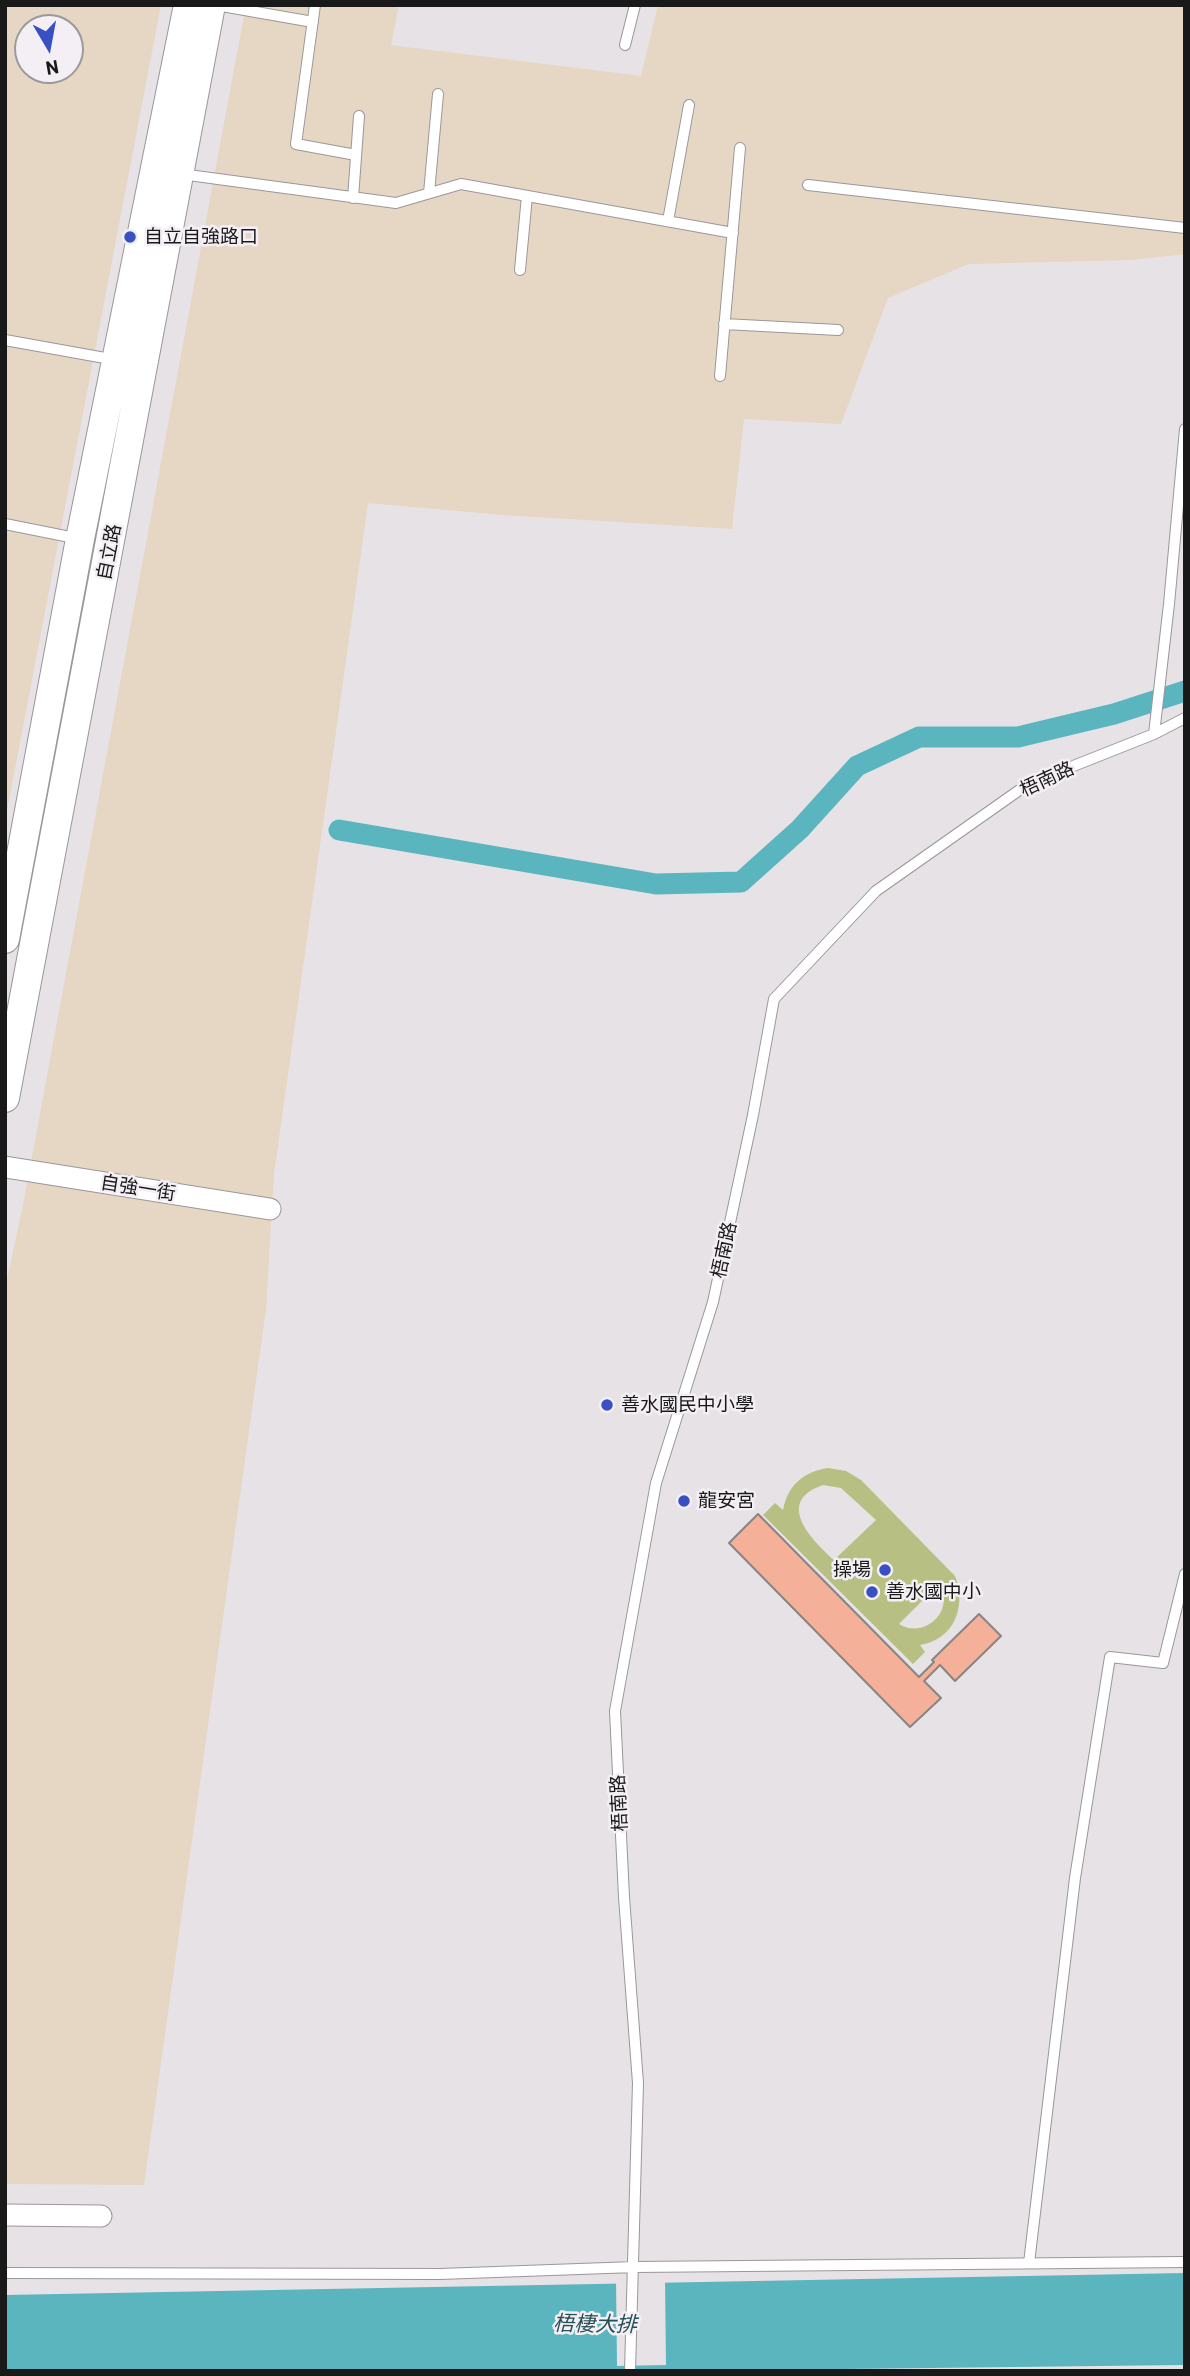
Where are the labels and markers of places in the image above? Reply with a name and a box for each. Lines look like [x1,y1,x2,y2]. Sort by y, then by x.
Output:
place label: 自立自強路口 [144,226,258,248]
marker: 自立自強路口 [122,229,138,245]
place label: 善水國民中小學 [621,1394,754,1416]
marker: 善水國民中小學 [599,1397,615,1413]
place label: 龍安宮 [698,1490,755,1512]
marker: 龍安宮 [676,1493,692,1509]
place label: 操場 [833,1559,871,1581]
marker: 操場 [877,1562,893,1578]
place label: 善水國中小 [886,1581,981,1603]
marker: 善水國中小 [864,1584,880,1600]

